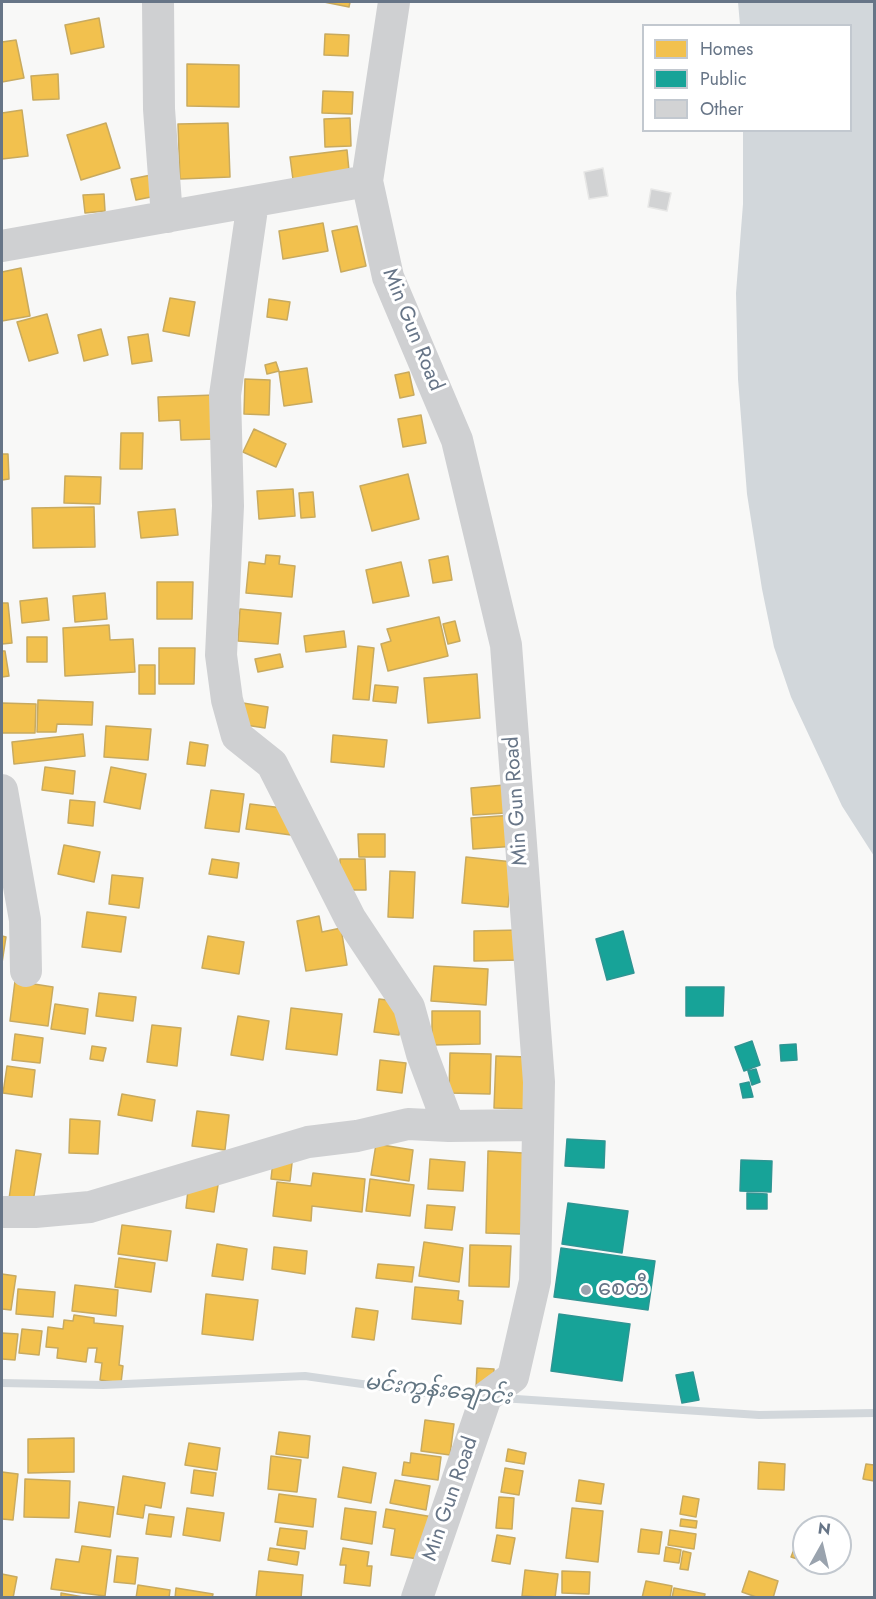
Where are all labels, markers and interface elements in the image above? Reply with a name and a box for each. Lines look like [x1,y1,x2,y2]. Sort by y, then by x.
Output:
legend [642,24,852,132]
text: Homes [700,36,753,62]
text: Public [700,66,747,92]
text: Other [700,96,743,122]
street label: Min Gun Road [376,265,448,395]
street label: Min Gun Road [500,735,534,867]
place label: စေတီ [598,1277,649,1303]
marker: စေတီ [579,1283,593,1297]
water label: မင်းကွန်းချောင်း [363,1370,513,1412]
street label: Min Gun Road [418,1434,484,1564]
north arrow [792,1515,852,1575]
text: N [816,1516,832,1541]

